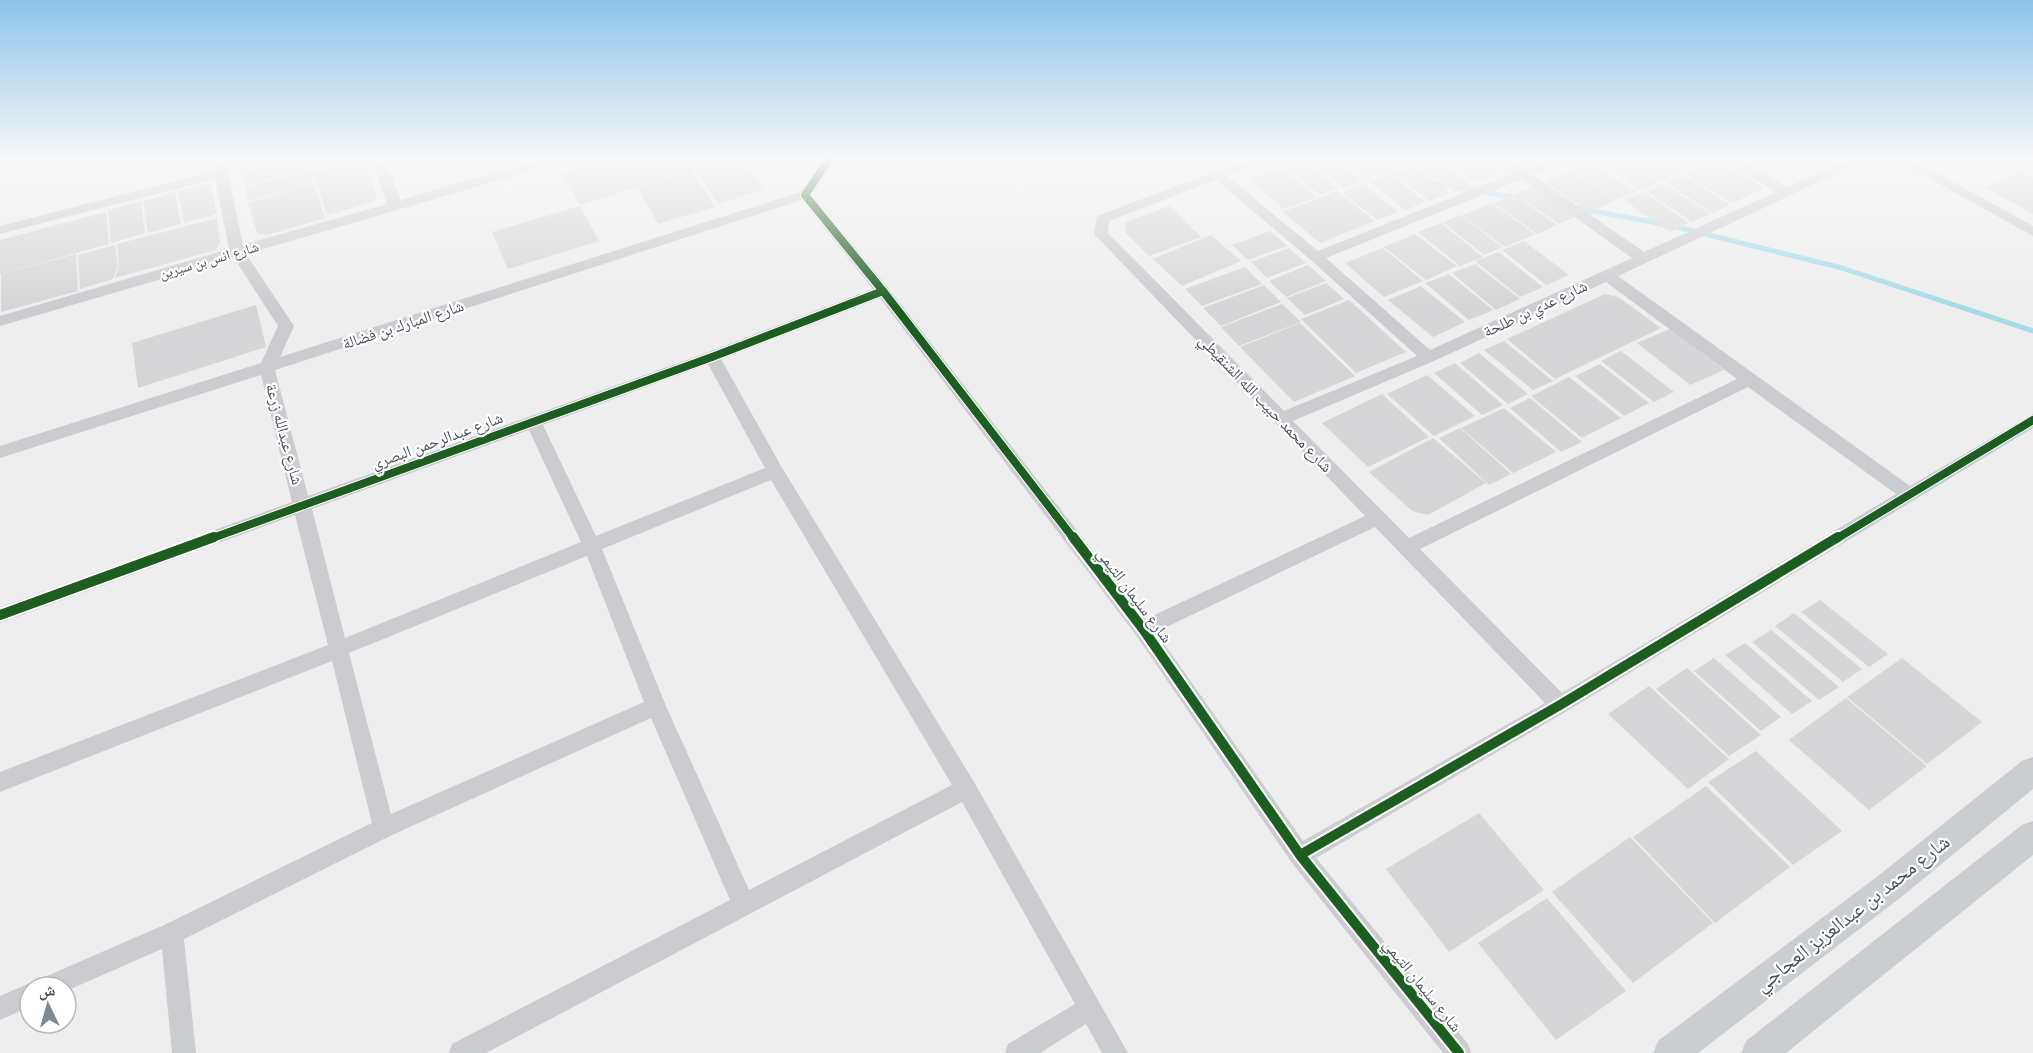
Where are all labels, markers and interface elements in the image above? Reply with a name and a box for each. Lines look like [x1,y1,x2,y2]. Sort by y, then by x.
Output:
street label: شارع انس بن سيرين [157,235,261,284]
street label: شارع عدي بن طلحة [1479,273,1592,344]
street label: شارع المبارك بن فضالة [339,293,467,355]
street label: شارع محمد حبيب الله الشنقيطي [1193,328,1339,478]
street label: شارع عبدالله زرعة [260,381,310,487]
street label: شارع عبدالرحمن البصري [368,405,506,476]
street label: شارع سليمان التيمي [1090,542,1179,648]
street label: شارع محمد بن عبدالعزيز العجاجي [1747,826,1957,1000]
street label: شارع سليمان التيمي [1377,933,1468,1038]
north arrow [18,975,78,1035]
text: ش [37,977,56,1003]

